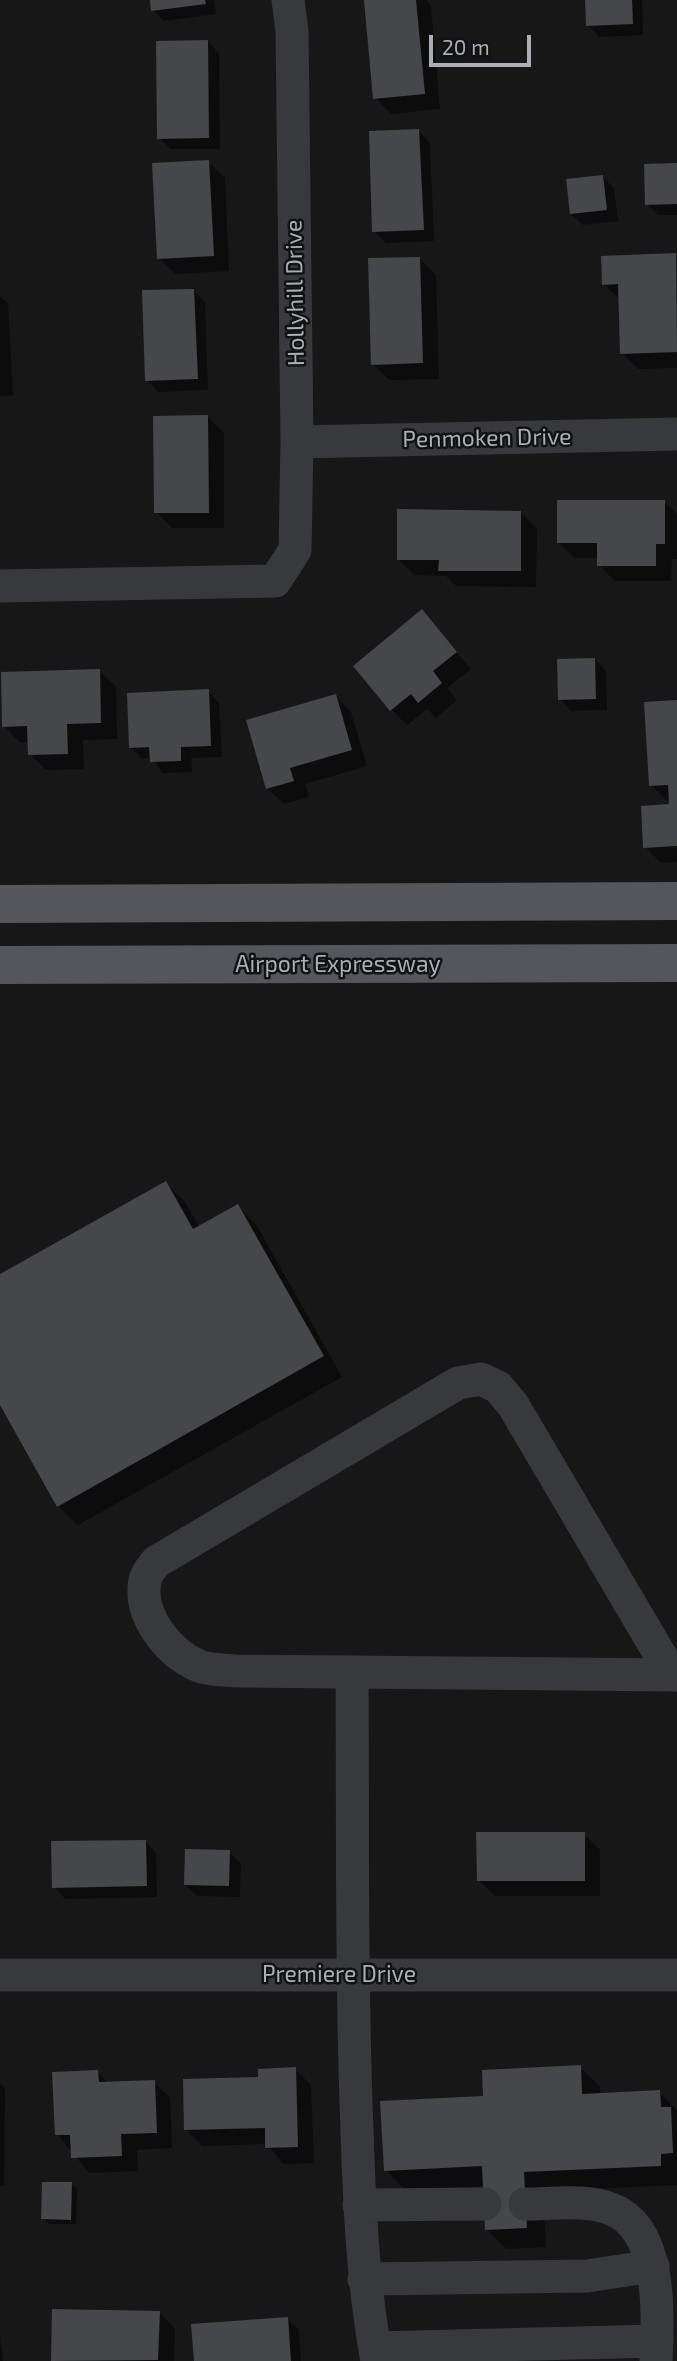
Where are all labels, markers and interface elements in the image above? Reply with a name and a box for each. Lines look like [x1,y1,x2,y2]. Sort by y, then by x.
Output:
scale bar [432,21,534,65]
text: 20 m [442,34,490,59]
street label: Hollyhill Drive [280,220,310,366]
street label: Penmoken Drive [402,423,572,453]
street label: Airport Expressway [235,950,441,978]
street label: Premiere Drive [262,1960,416,1988]

